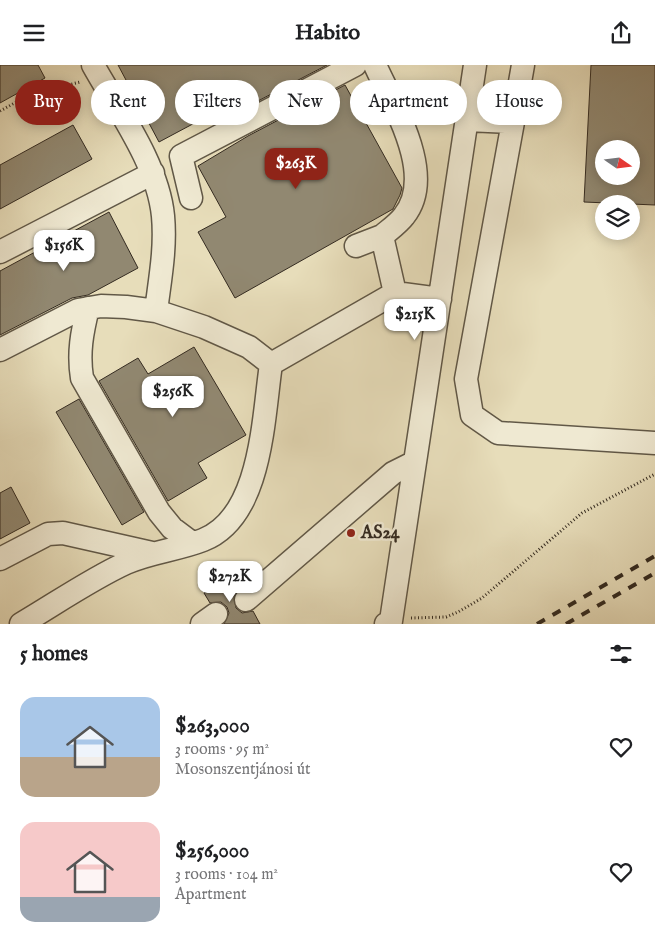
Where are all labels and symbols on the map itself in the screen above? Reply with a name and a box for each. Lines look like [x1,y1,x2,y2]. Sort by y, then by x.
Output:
north arrow [595,140,640,185]
pin: $263K [261,147,331,190]
pin: $156K [29,229,99,272]
pin: $215K [380,299,450,341]
pin: $256K [138,375,208,418]
place label: AS24 [360,522,401,545]
marker: AS24 [345,527,357,539]
pin: $272K [195,561,265,603]

